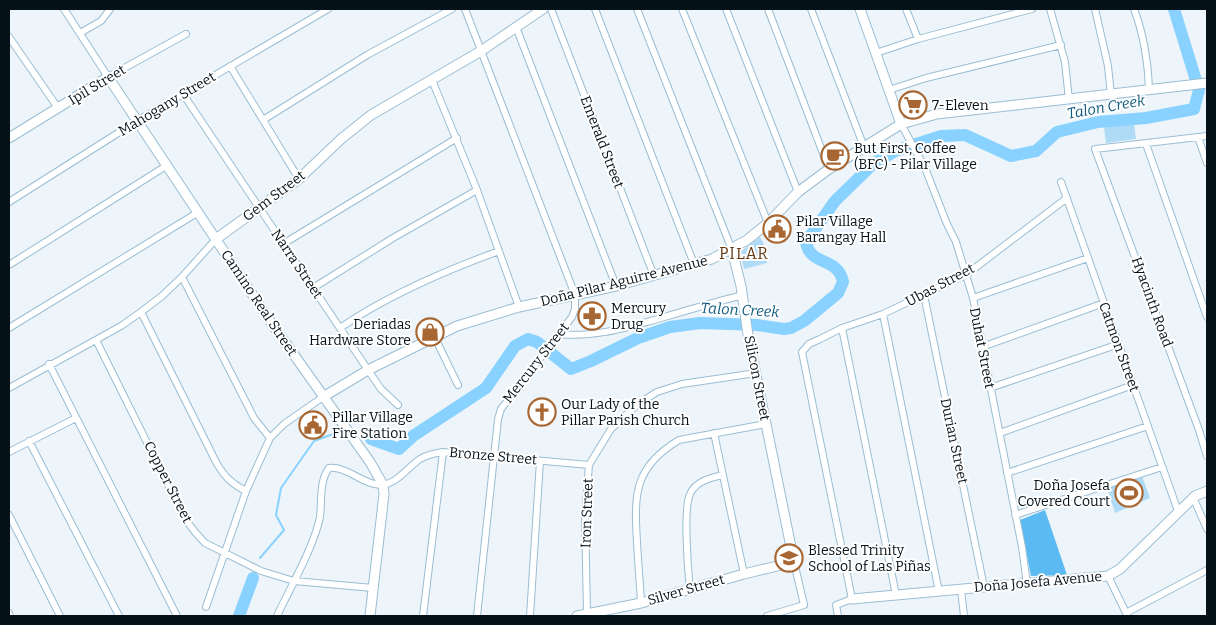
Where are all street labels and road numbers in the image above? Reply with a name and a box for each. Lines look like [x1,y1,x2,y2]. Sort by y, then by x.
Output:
street label: Ipil Street [65,61,129,109]
street label: Mahogany Street [115,68,219,140]
street label: Emerald Street [577,93,627,191]
street label: Gem Street [239,167,309,225]
street label: Narra Street [268,226,326,302]
street label: Camino Real Street [217,247,301,359]
street label: Doña Pilar Aguirre Avenue [539,252,709,310]
street label: Hyacinth Road [1128,254,1176,350]
street label: Ubas Street [903,260,977,310]
street label: Catmon Street [1095,300,1143,394]
street label: Duhat Street [966,306,998,390]
street label: Mercury Street [499,319,573,407]
street label: Silicon Street [740,334,774,422]
street label: Durian Street [937,396,971,486]
street label: Copper Street [140,438,196,526]
street label: Bronze Street [448,444,538,468]
street label: Iron Street [577,478,597,548]
street label: Doña Josefa Avenue [973,568,1103,596]
street label: Silver Street [646,571,726,609]

